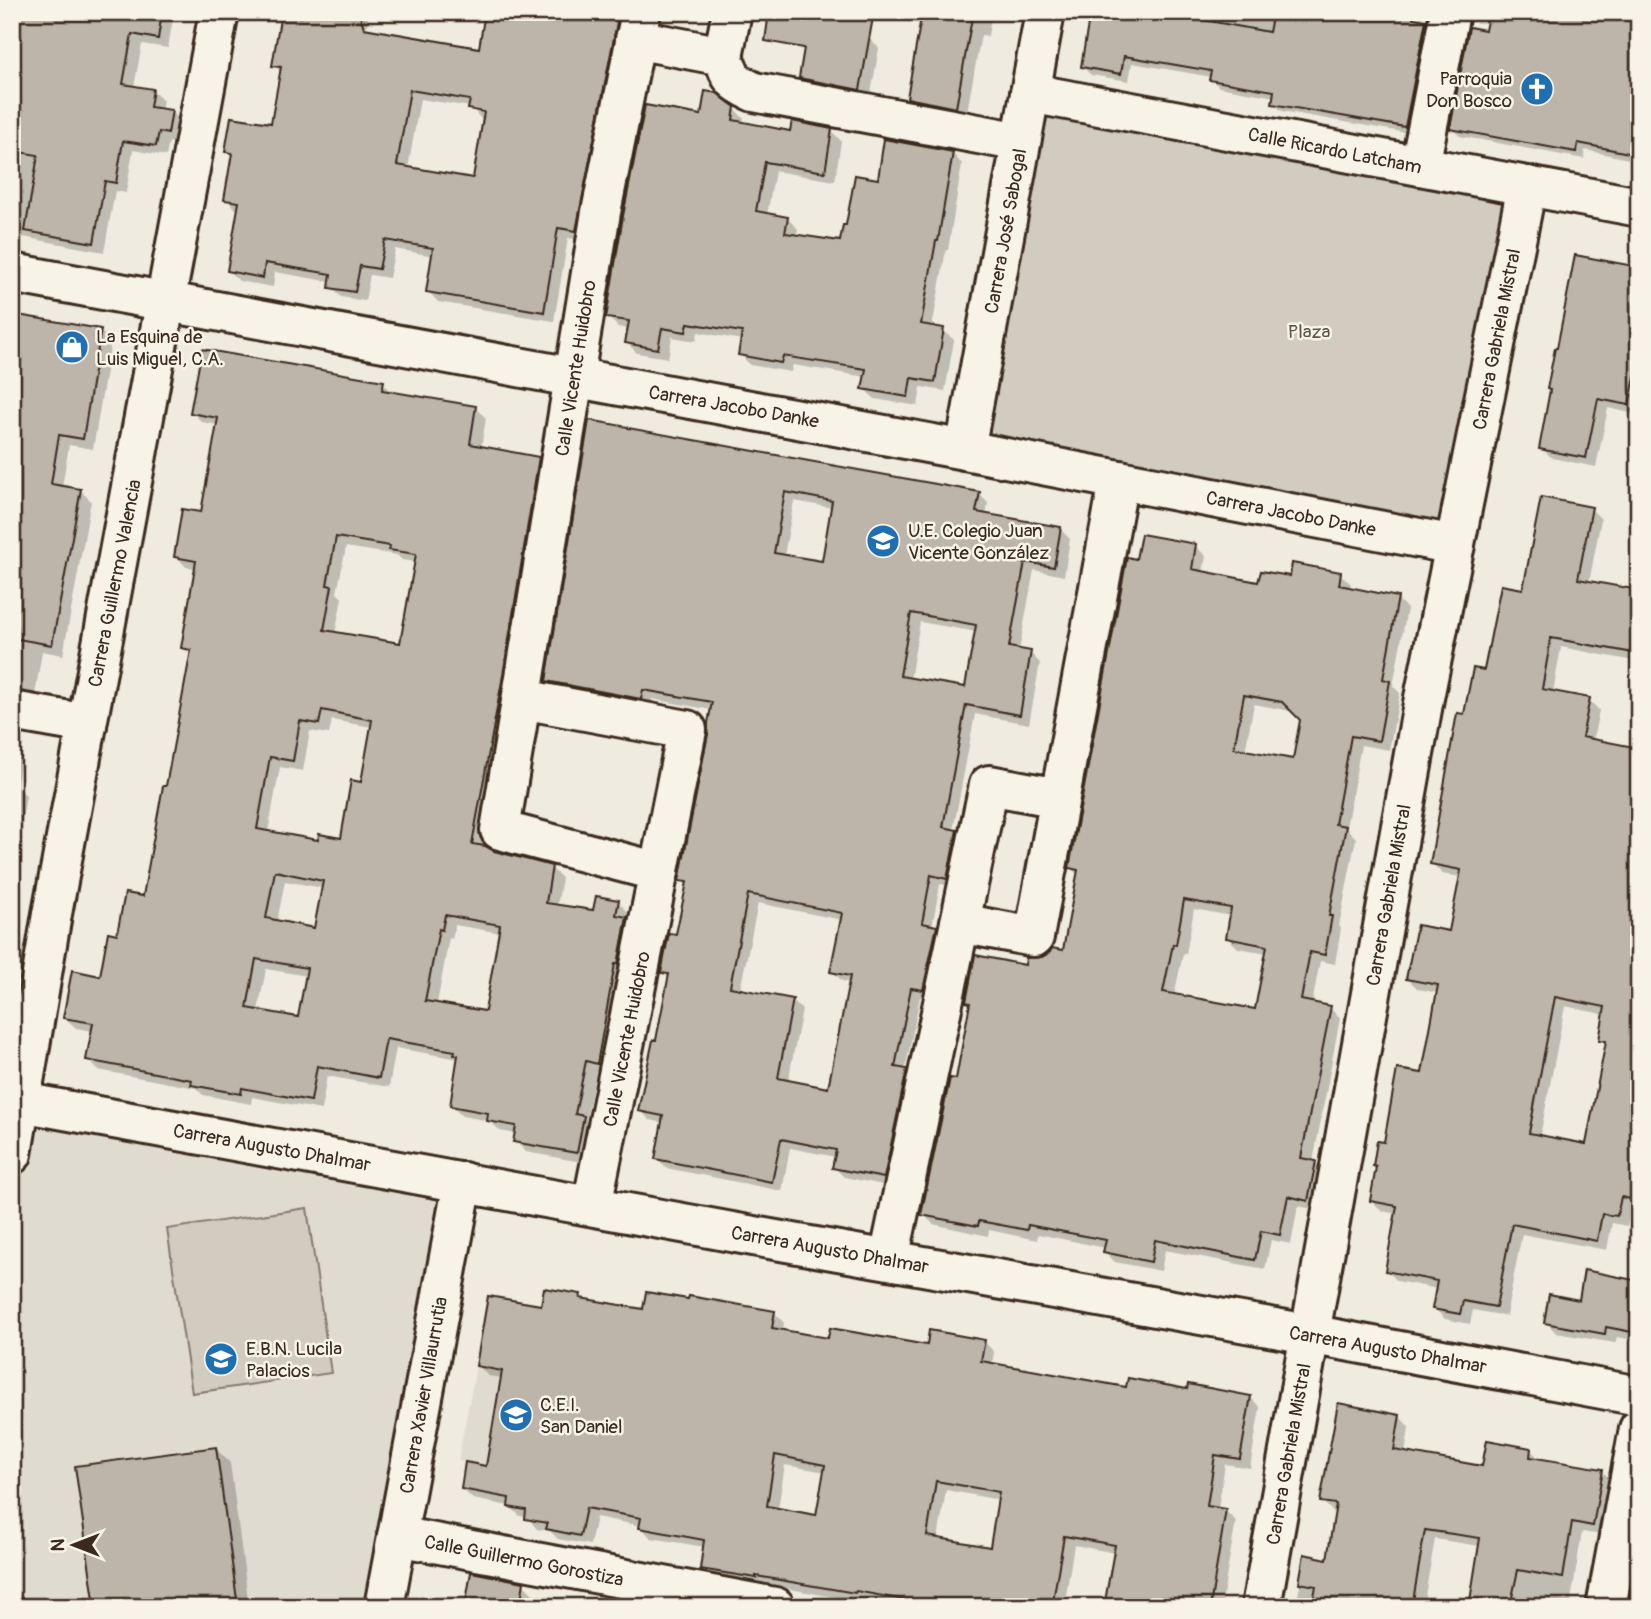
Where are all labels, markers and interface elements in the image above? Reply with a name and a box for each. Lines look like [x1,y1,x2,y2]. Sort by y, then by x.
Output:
place label: Parroquia Don Bosco [1426,67,1512,113]
church icon: Parroquia Don Bosco [1518,70,1556,108]
street label: Calle Ricardo Latcham [1246,122,1424,180]
street label: Carrera José Sabogal [980,147,1032,316]
street label: Carrera Gabriela Mistral [1468,247,1526,432]
street label: Calle Vicente Huidobro [550,278,602,458]
park label: Plaza [1288,320,1330,344]
place label: La Esquina de Luis Miguel, C.A. [96,325,224,371]
shop icon: La Esquina de Luis Miguel, C.A. [53,328,91,366]
street label: Carrera Jacobo Danke [647,380,821,434]
street label: Carrera Guillermo Valencia [83,477,147,689]
street label: Carrera Jacobo Danke [1204,486,1378,542]
place label: U.E. Colegio Juan Vicente González [908,519,1049,565]
school or university icon: U.E. Colegio Juan Vicente González [864,522,902,560]
street label: Carrera Gabriela Mistral [1361,802,1417,988]
street label: Calle Vicente Huidobro [598,949,656,1129]
street label: Carrera Augusto Dhalmar [171,1119,373,1177]
street label: Carrera Augusto Dhalmar [729,1221,931,1279]
street label: Carrera Xavier Villaurrutia [395,1295,453,1495]
street label: Carrera Augusto Dhalmar [1287,1321,1489,1379]
place label: E.B.N. Lucila Palacios [246,1337,342,1383]
school or university icon: E.B.N. Lucila Palacios [202,1340,240,1378]
street label: Carrera Gabriela Mistral [1261,1361,1317,1547]
place label: C.E.I. San Daniel [540,1393,622,1439]
school or university icon: C.E.I. San Daniel [497,1396,535,1434]
north arrow [38,1510,108,1580]
street label: Calle Guillermo Gorostiza [422,1530,626,1592]
text: N [46,1538,70,1551]

